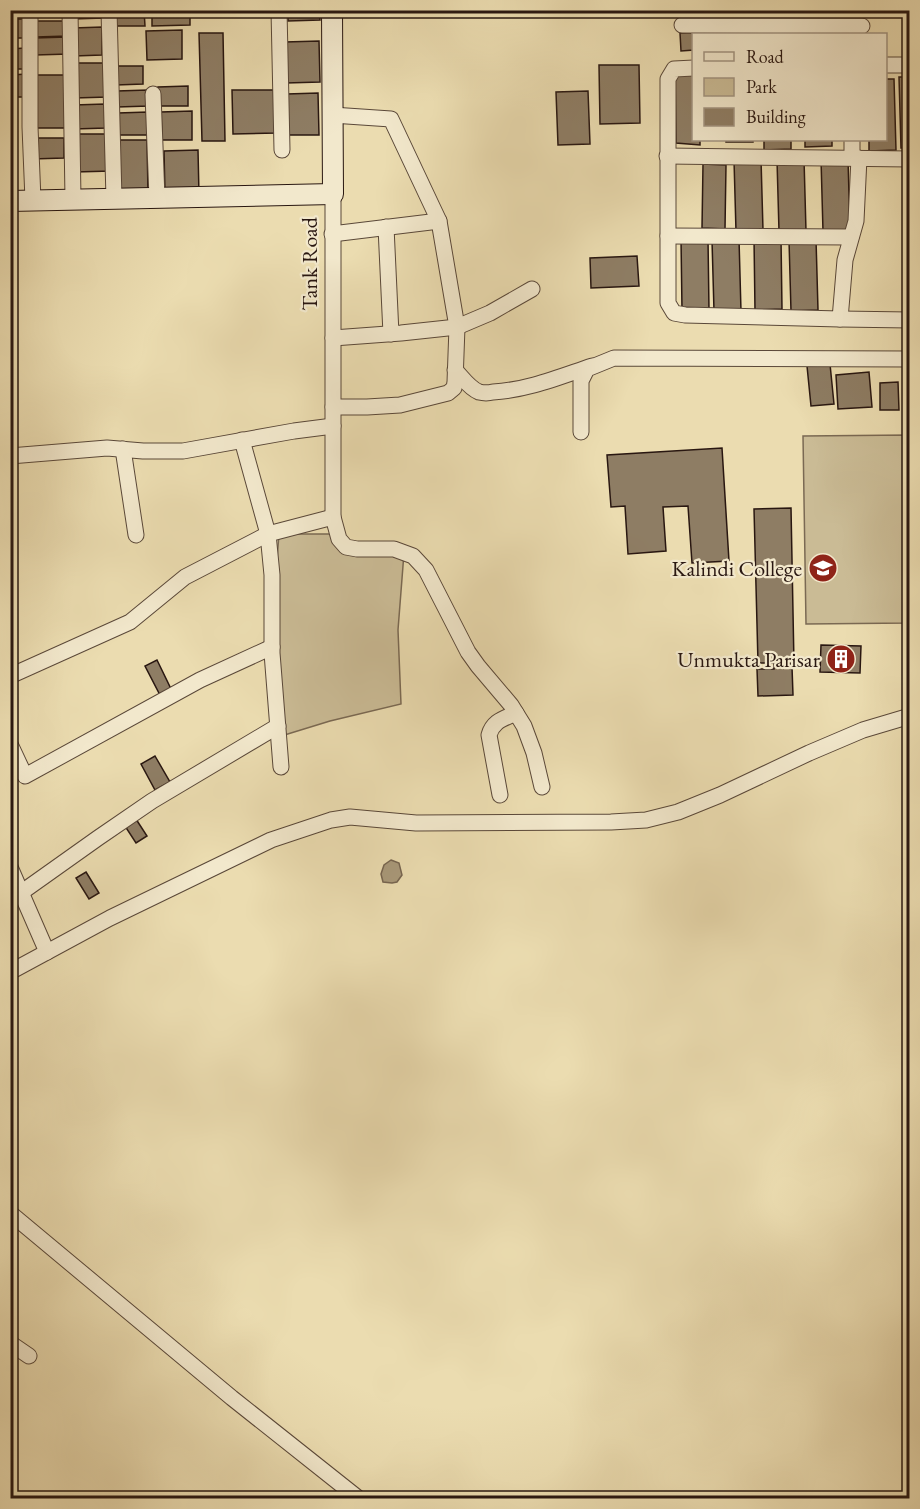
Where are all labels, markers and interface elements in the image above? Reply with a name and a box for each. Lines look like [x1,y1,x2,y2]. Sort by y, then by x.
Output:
legend [692,33,887,141]
text: Road [746,45,785,68]
text: Park [746,75,777,98]
text: Building [746,105,806,128]
street label: Tank Road [295,216,324,311]
school or university icon: Kalindi College [807,552,839,584]
place label: Kalindi College [672,554,802,583]
building icon: Unmukta Parisar [825,643,857,675]
place label: Unmukta Parisar [677,645,821,674]

